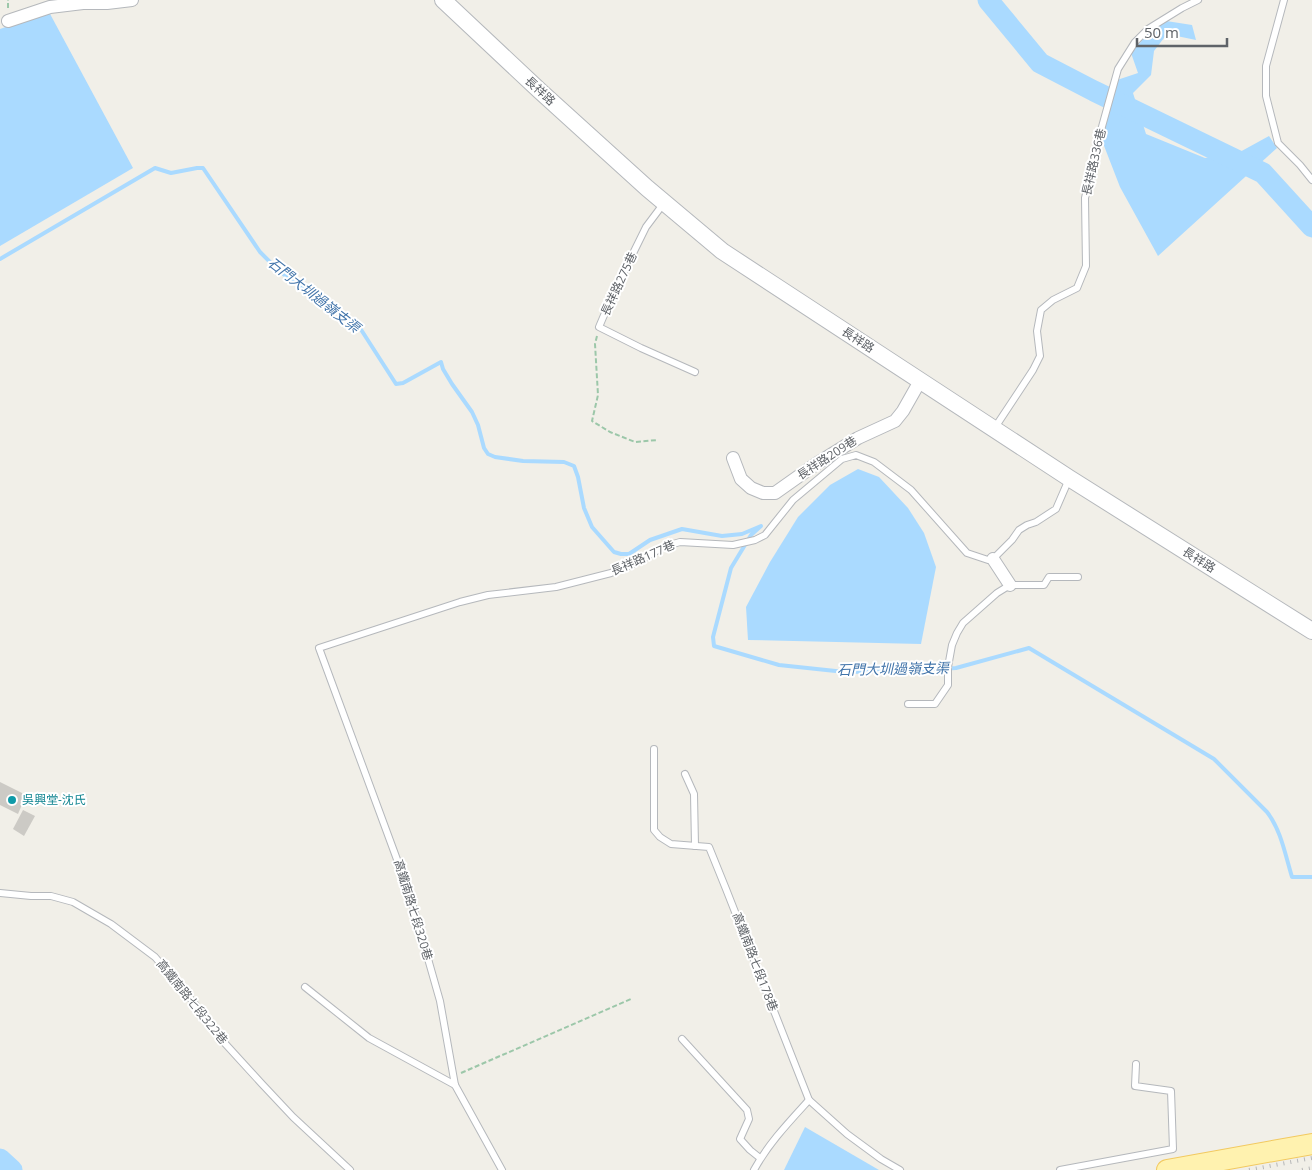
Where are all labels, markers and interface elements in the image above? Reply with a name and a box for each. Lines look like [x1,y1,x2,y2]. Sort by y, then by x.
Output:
scale bar [1137,15,1227,47]
text: 50 m [1144,22,1179,42]
street label: 長祥路 [521,72,559,109]
street label: 長祥路336巷 [1078,127,1110,197]
street label: 長祥路275巷 [596,249,641,318]
water label: 石門大圳過嶺支渠 [264,253,366,338]
street label: 長祥路 [839,323,878,357]
street label: 長祥路209巷 [793,432,860,483]
street label: 長祥路177巷 [608,536,678,579]
street label: 長祥路 [1179,543,1219,576]
water label: 石門大圳過嶺支渠 [837,658,951,679]
place label: 吳興堂-沈氏 [22,791,86,808]
marker: 吳興堂-沈氏 [6,794,18,806]
street label: 高鐵南路七段320巷 [390,857,437,962]
street label: 高鐵南路七段178巷 [729,910,782,1014]
street label: 高鐵南路七段322巷 [153,956,232,1048]

